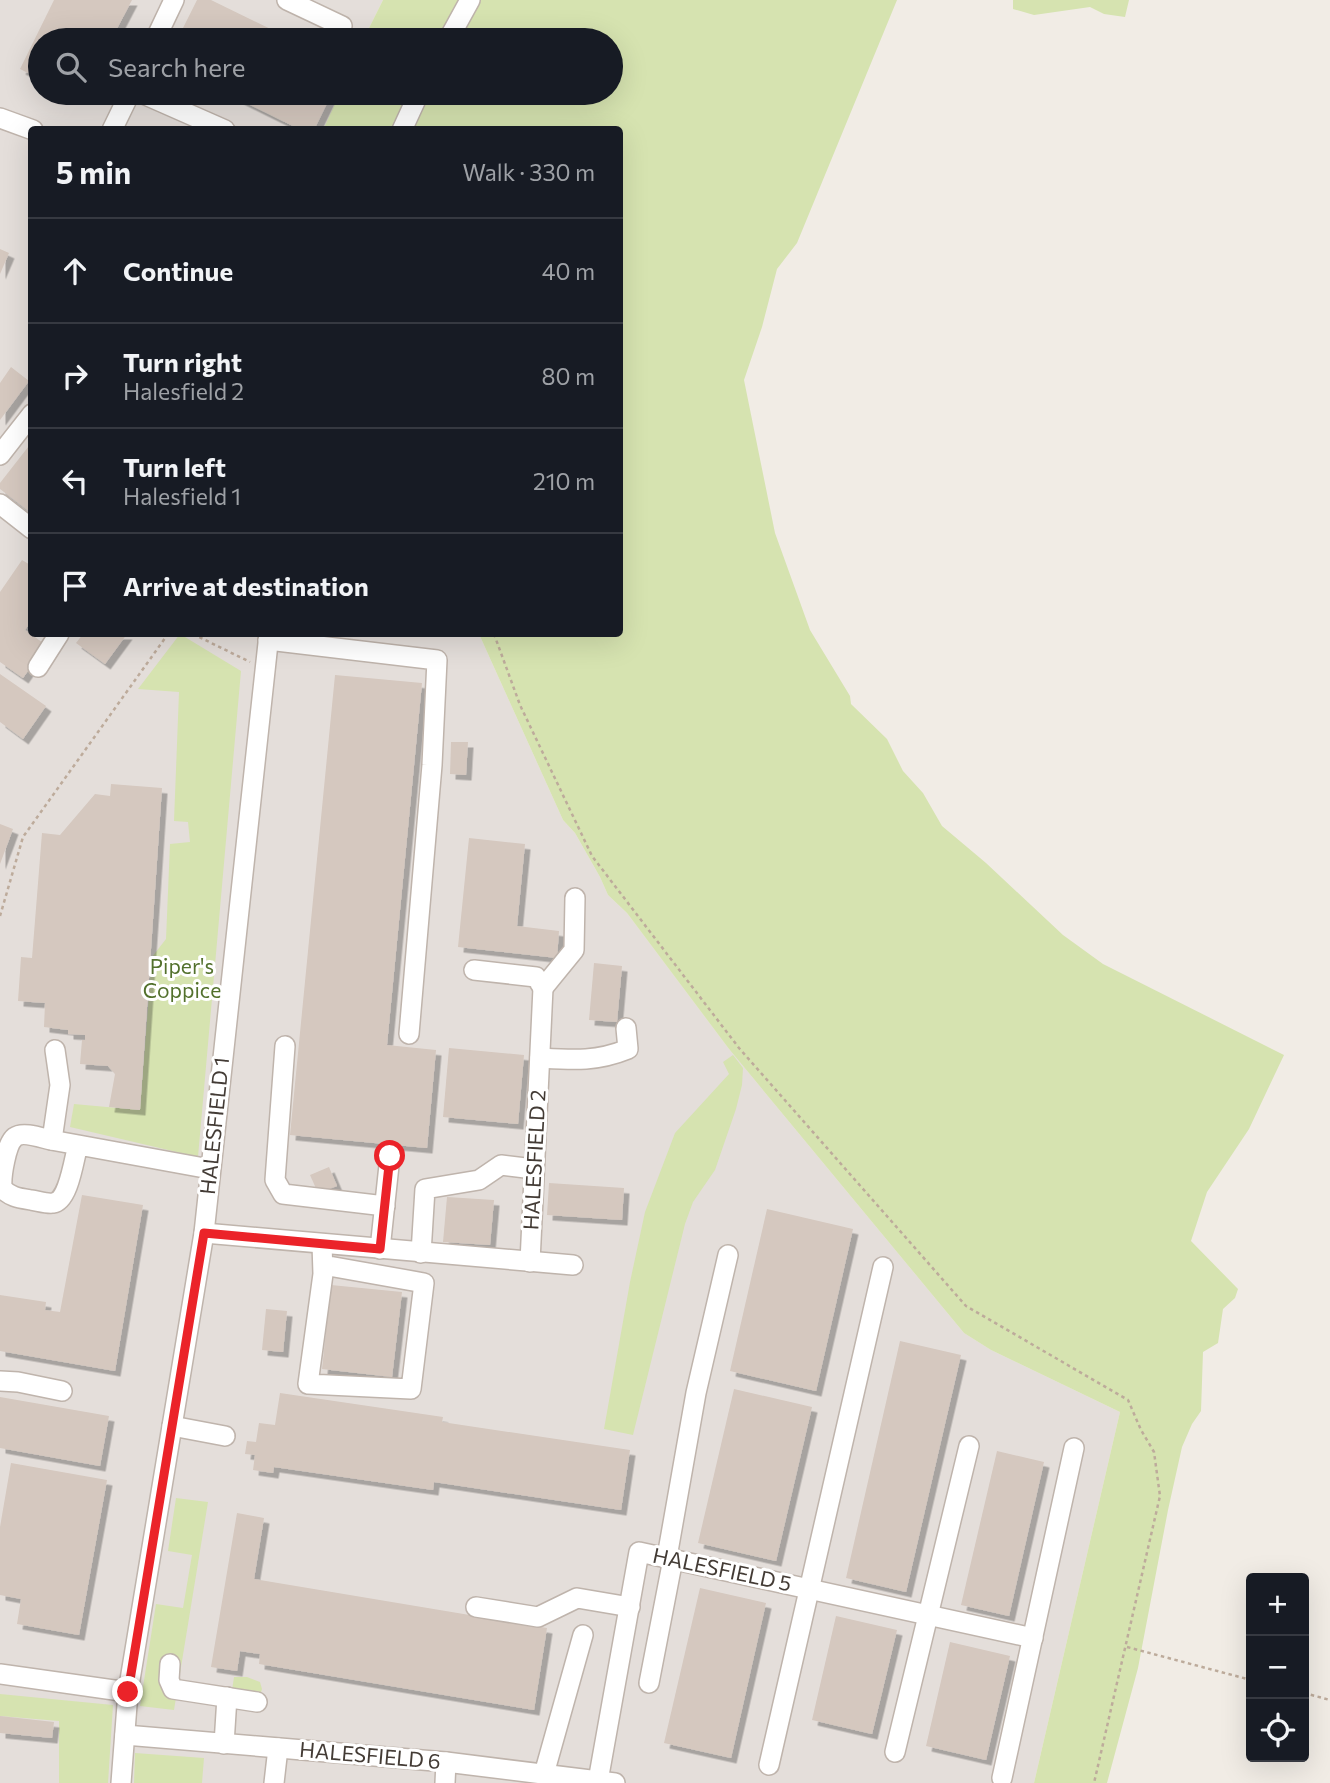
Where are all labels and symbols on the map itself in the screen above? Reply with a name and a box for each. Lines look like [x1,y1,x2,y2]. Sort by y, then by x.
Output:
park label: Piper's Coppice [143,953,221,1002]
street label: HALESFIELD 1 [194,1056,233,1196]
street label: HALESFIELD 2 [517,1089,550,1231]
route start [374,1140,405,1171]
street label: HALESFIELD 5 [651,1542,794,1595]
route end [112,1676,143,1707]
street label: HALESFIELD 6 [298,1736,442,1773]

